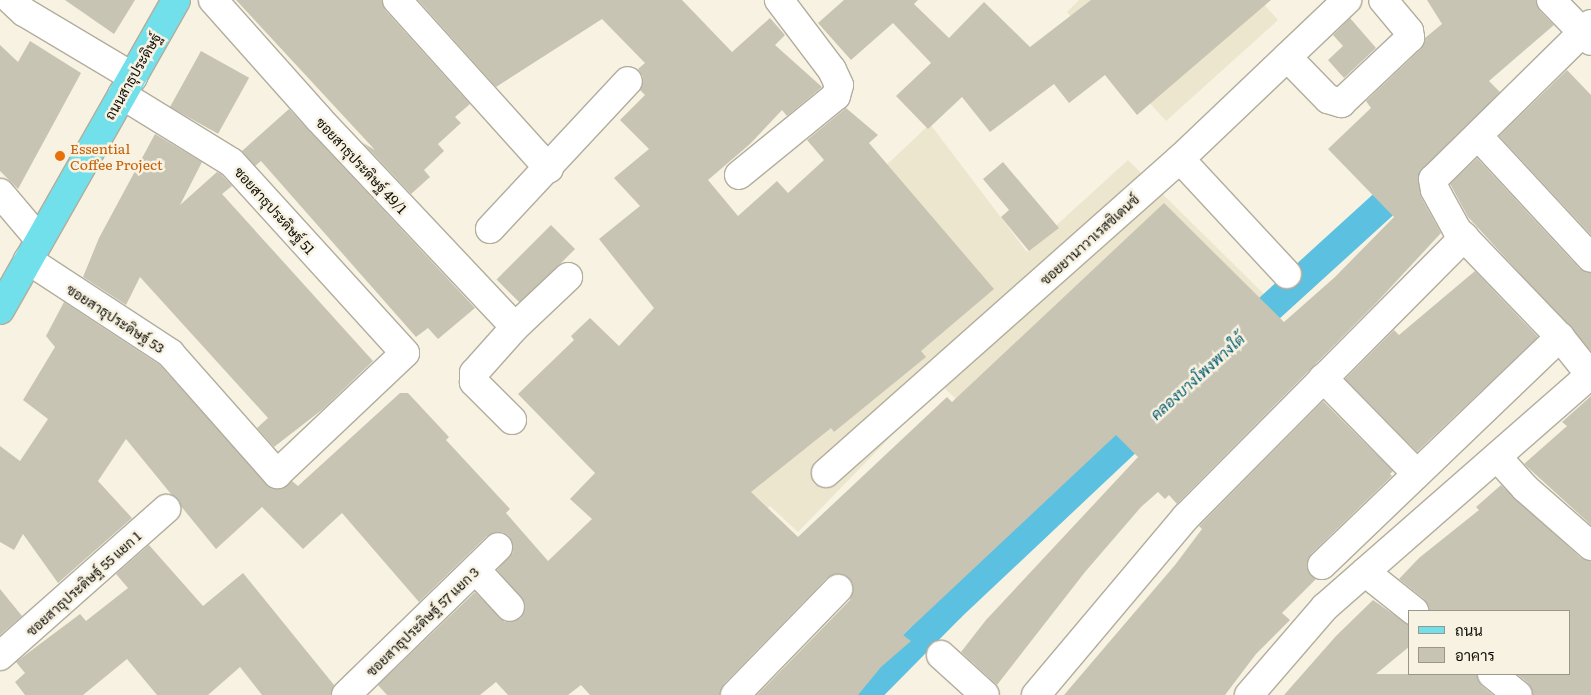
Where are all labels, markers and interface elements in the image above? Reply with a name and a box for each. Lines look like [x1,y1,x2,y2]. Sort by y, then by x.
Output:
street label: ถนนสาธุประดิษฐ์ [100,30,164,122]
street label: ซอยสาธุประดิษฐ์ 49/1 [313,113,411,217]
place label: Essential Coffee Project [70,140,163,172]
marker: Essential Coffee Project [54,150,66,162]
street label: ซอยสาธุประดิษฐ์ 51 [231,163,319,257]
street label: ซอยยานาวาเรสซิเดนซ์ [1036,190,1142,288]
street label: ซอยสาธุประดิษฐ์ 53 [64,280,168,356]
water label: คลองบางโพงพางใต้ [1146,329,1248,423]
street label: ซอยสาธุประดิษฐ์ 55 แยก 1 [22,527,144,639]
street label: ซอยสาธุประดิษฐ์ 57 แยก 3 [362,563,482,679]
legend [1408,610,1571,675]
text: ถนน [1455,618,1483,641]
text: อาคาร [1455,643,1495,666]

